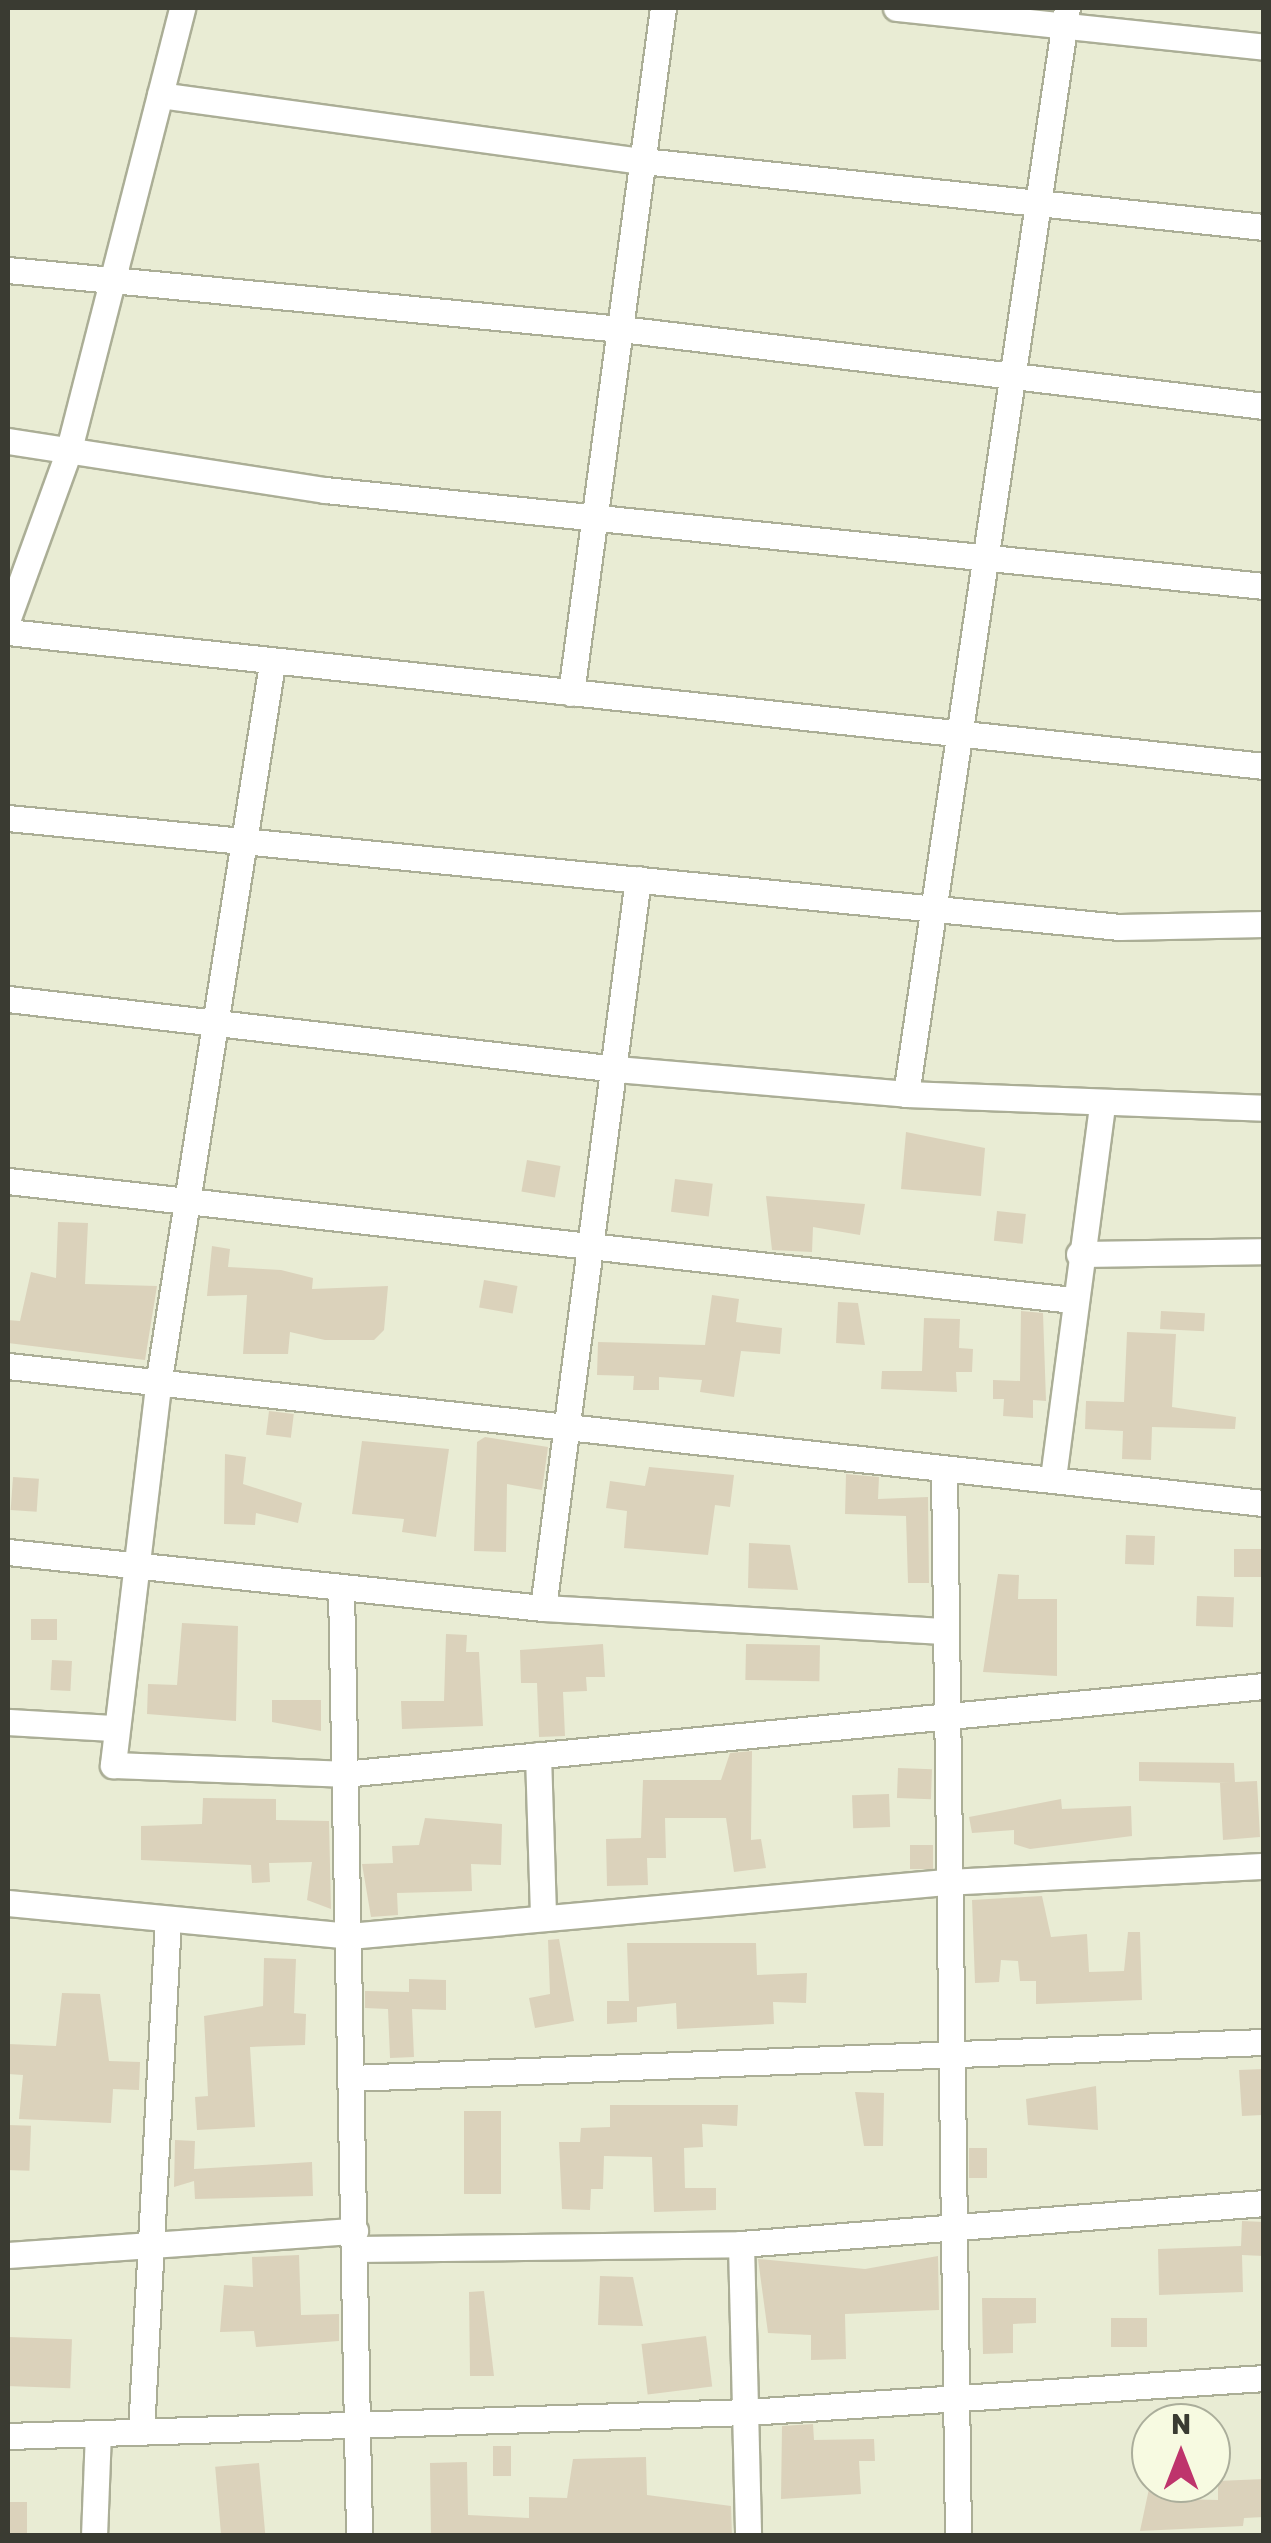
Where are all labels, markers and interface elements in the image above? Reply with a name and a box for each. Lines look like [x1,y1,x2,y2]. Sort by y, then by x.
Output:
north arrow [1131,2403,1231,2503]
text: N [1171,2408,1191,2441]

